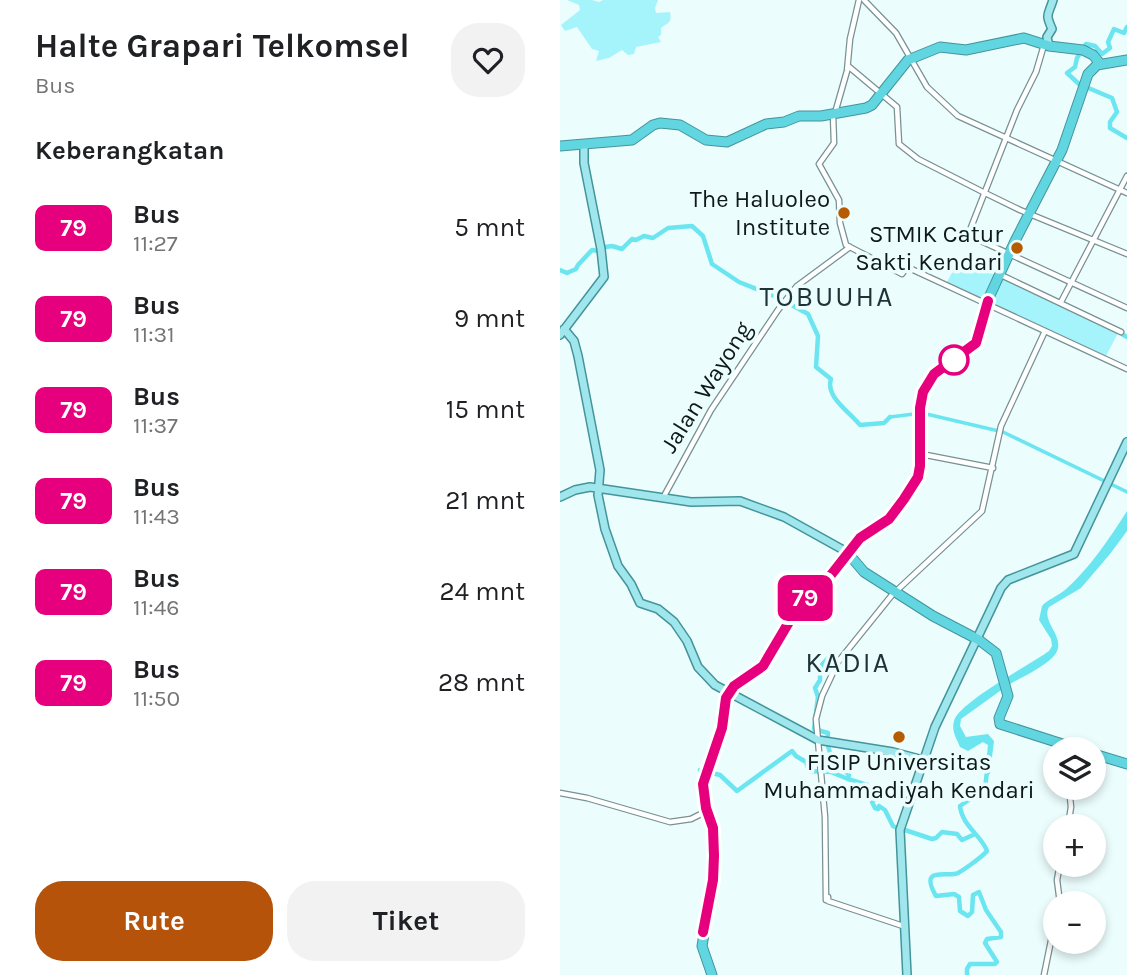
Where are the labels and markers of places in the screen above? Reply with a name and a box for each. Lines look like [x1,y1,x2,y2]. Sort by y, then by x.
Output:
place label: The Haluoleo Institute [690,185,830,241]
marker: The Haluoleo Institute [836,205,852,221]
place label: STMIK Catur Sakti Kendari [855,220,1003,276]
marker: STMIK Catur Sakti Kendari [1009,240,1025,256]
unlabelled marker [939,345,969,375]
marker: FISIP Universitas Muhammadiyah Kendari [891,729,907,745]
place label: FISIP Universitas Muhammadiyah Kendari [763,748,1035,804]

